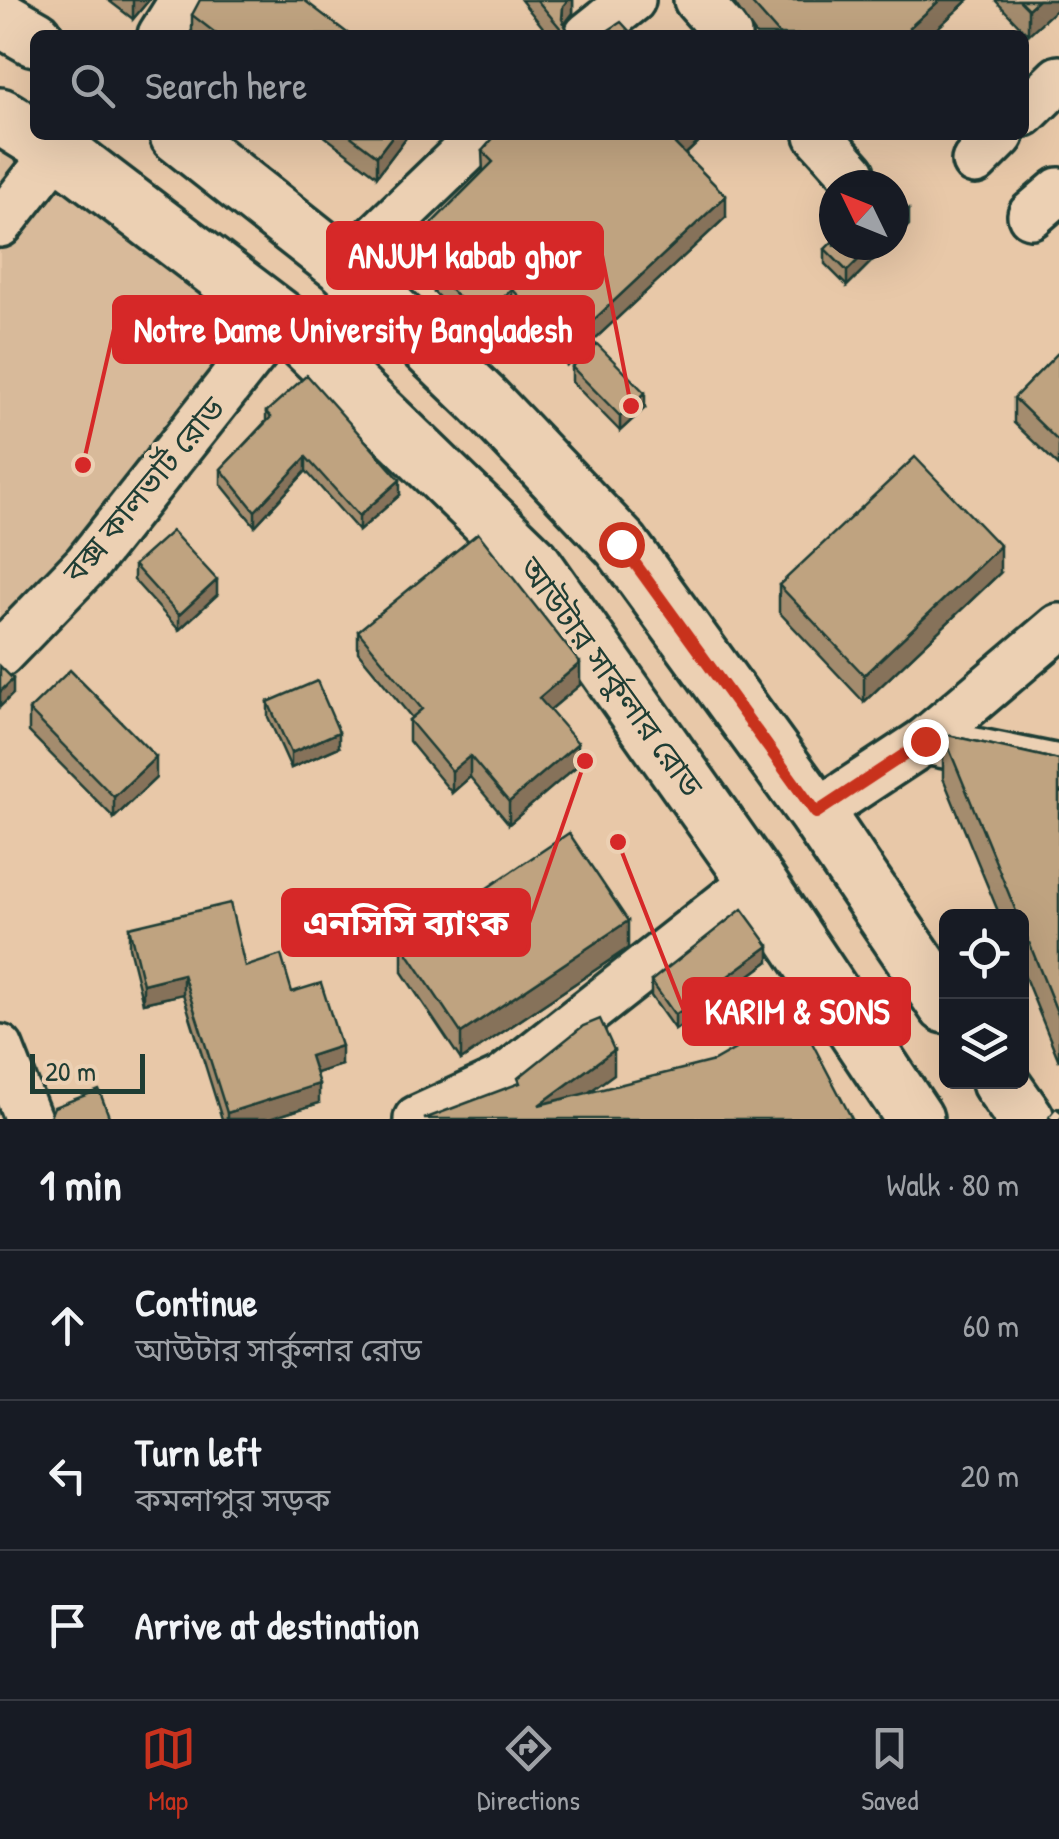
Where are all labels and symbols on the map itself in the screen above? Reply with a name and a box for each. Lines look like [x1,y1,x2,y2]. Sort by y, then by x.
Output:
north arrow [819,170,909,260]
callout: ANJUM kabab ghor [328,223,602,288]
text: ANJUM kabab ghor [348,232,582,280]
callout: Notre Dame University Bangladesh [114,297,593,362]
text: Notre Dame University Bangladesh [134,306,573,354]
street label: বক্স কালভার্ট রোড [52,387,235,593]
route start [599,522,645,568]
street label: আউটার সার্কুলার রোড [509,547,714,806]
route end [903,719,949,765]
callout: এনসিসি ব্যাংক [283,890,529,955]
text: এনসিসি ব্যাংক [303,899,509,946]
callout: KARIM & SONS [684,979,909,1044]
text: KARIM & SONS [704,988,890,1035]
scale bar [30,1049,145,1094]

